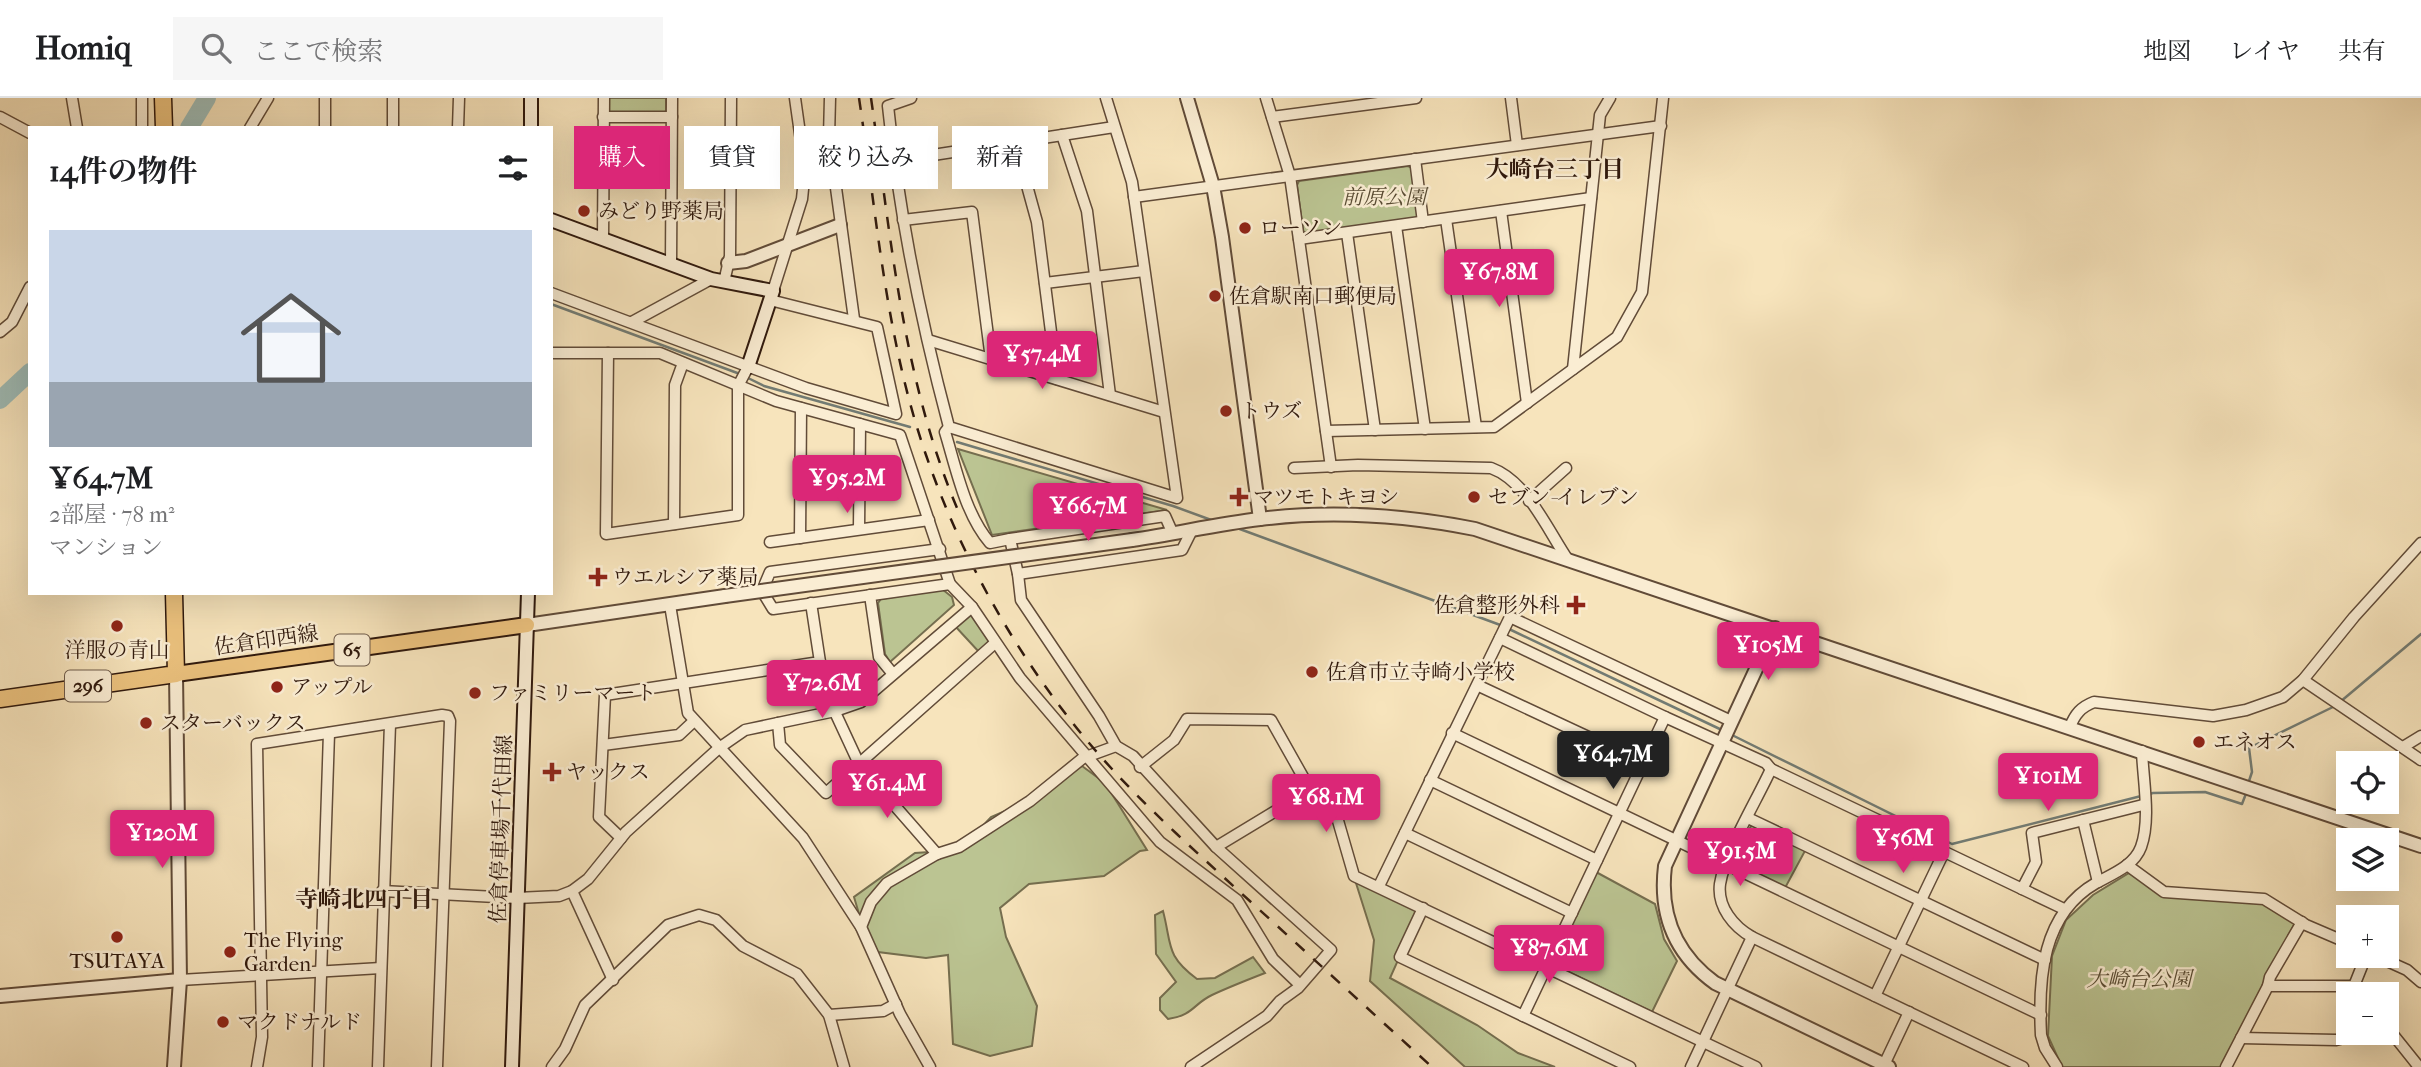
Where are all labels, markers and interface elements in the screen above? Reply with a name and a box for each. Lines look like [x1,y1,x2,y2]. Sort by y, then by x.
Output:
search box [173,17,663,80]
text: Homiq [35,29,131,68]
icon: search [197,29,235,67]
text: ここで検索 [253,36,383,67]
text: 地図 [2143,37,2191,65]
text: レイヤ [2229,37,2300,65]
text: 共有 [2338,37,2386,65]
chip: 購入 [574,126,670,189]
chip: 賃貸 [684,126,780,189]
chip: 絞り込み [794,126,938,189]
chip: 新着 [952,126,1048,189]
icon: filters [494,149,532,187]
text: 14件の物件 [49,154,197,189]
district label: 大崎台三丁目 [1486,156,1624,183]
park label: 前原公園 [1342,185,1429,209]
place label: みどり野薬局 [598,199,724,223]
marker: みどり野薬局 [576,203,592,219]
place label: ローソン [1259,216,1342,240]
marker: ローソン [1237,220,1253,236]
pin: ¥67.8M [1442,250,1556,309]
text: ¥67.8M [1460,258,1538,285]
icon: home [228,275,354,401]
place label: 佐倉駅南口郵便局 [1229,284,1397,308]
marker: 佐倉駅南口郵便局 [1207,288,1223,304]
pin: ¥57.4M [985,331,1099,391]
text: ¥57.4M [1003,340,1081,367]
place label: トウズ [1240,399,1302,423]
marker: トウズ [1218,403,1234,419]
pin: ¥95.2M [790,456,904,515]
text: ¥64.7M [49,461,153,496]
text: ¥95.2M [808,464,886,491]
pin: ¥66.7M [1031,484,1145,543]
place label: マツモトキヨシ [1253,485,1399,509]
place label: セブン-イレブン [1488,485,1639,509]
marker: マツモトキヨシ [1231,489,1247,505]
marker: セブン-イレブン [1466,489,1482,505]
text: ¥66.7M [1049,492,1127,519]
text: 2部屋 · 78 m² [49,501,175,528]
text: マンション [49,534,163,561]
place label: ウエルシア薬局 [612,565,758,589]
marker: ウエルシア薬局 [590,569,606,585]
place label: 佐倉整形外科 [1434,593,1560,617]
marker: 佐倉整形外科 [1566,595,1586,615]
marker: 洋服の青山 [109,618,125,634]
street label: 佐倉印西線 [212,621,320,659]
pin: ¥105M [1719,622,1817,682]
text: ¥105M [1733,631,1803,658]
road number: 65 [334,635,370,666]
place label: 洋服の青山 [65,638,170,662]
pin: ¥72.6M [765,660,879,720]
place label: 佐倉市立寺崎小学校 [1326,660,1515,684]
marker: 佐倉市立寺崎小学校 [1304,664,1320,680]
text: ¥72.6M [783,669,861,696]
road number: 296 [65,670,111,702]
place label: アップル [291,675,373,699]
marker: アップル [269,679,285,695]
place label: ファミリーマート [489,681,657,705]
marker: ファミリーマート [467,685,483,701]
place label: スターバックス [160,711,306,735]
marker: スターバックス [138,715,154,731]
place label: エネオス [2213,730,2297,754]
pin: ¥64.7M [1556,732,1670,791]
street label: 佐倉停車場千代田線 [486,734,516,924]
marker: エネオス [2191,734,2207,750]
text: ¥64.7M [1573,740,1653,767]
map controls [2336,751,2399,1045]
button: locate [2336,751,2399,814]
pin: ¥101M [1999,754,2097,813]
place label: ヤックス [566,760,650,784]
pin: ¥61.4M [830,760,944,820]
text: ¥101M [2014,762,2082,789]
marker: ヤックス [544,764,560,780]
text: ¥61.4M [848,769,926,796]
pin: ¥68.1M [1269,774,1383,834]
text: ¥68.1M [1288,783,1364,810]
pin: ¥120M [113,810,211,870]
pin: ¥56M [1862,816,1944,875]
text: ¥120M [126,819,198,846]
text: ¥56M [1872,824,1934,851]
pin: ¥91.5M [1683,828,1797,888]
button: layers [2336,828,2399,891]
text: ¥91.5M [1704,837,1776,864]
district label: 寺崎北四丁目 [295,886,433,913]
button: + [2336,905,2399,968]
pin: ¥87.6M [1492,926,1606,985]
place label: The Flying Garden [244,928,343,976]
marker: TSUTAYA [109,929,125,945]
text: ¥87.6M [1510,934,1588,961]
marker: The Flying Garden [222,944,238,960]
place label: TSUTAYA [69,949,165,973]
park label: 大崎台公園 [2087,967,2194,991]
button: − [2336,982,2399,1045]
place label: マクドナルド [237,1010,362,1034]
marker: マクドナルド [215,1014,231,1030]

